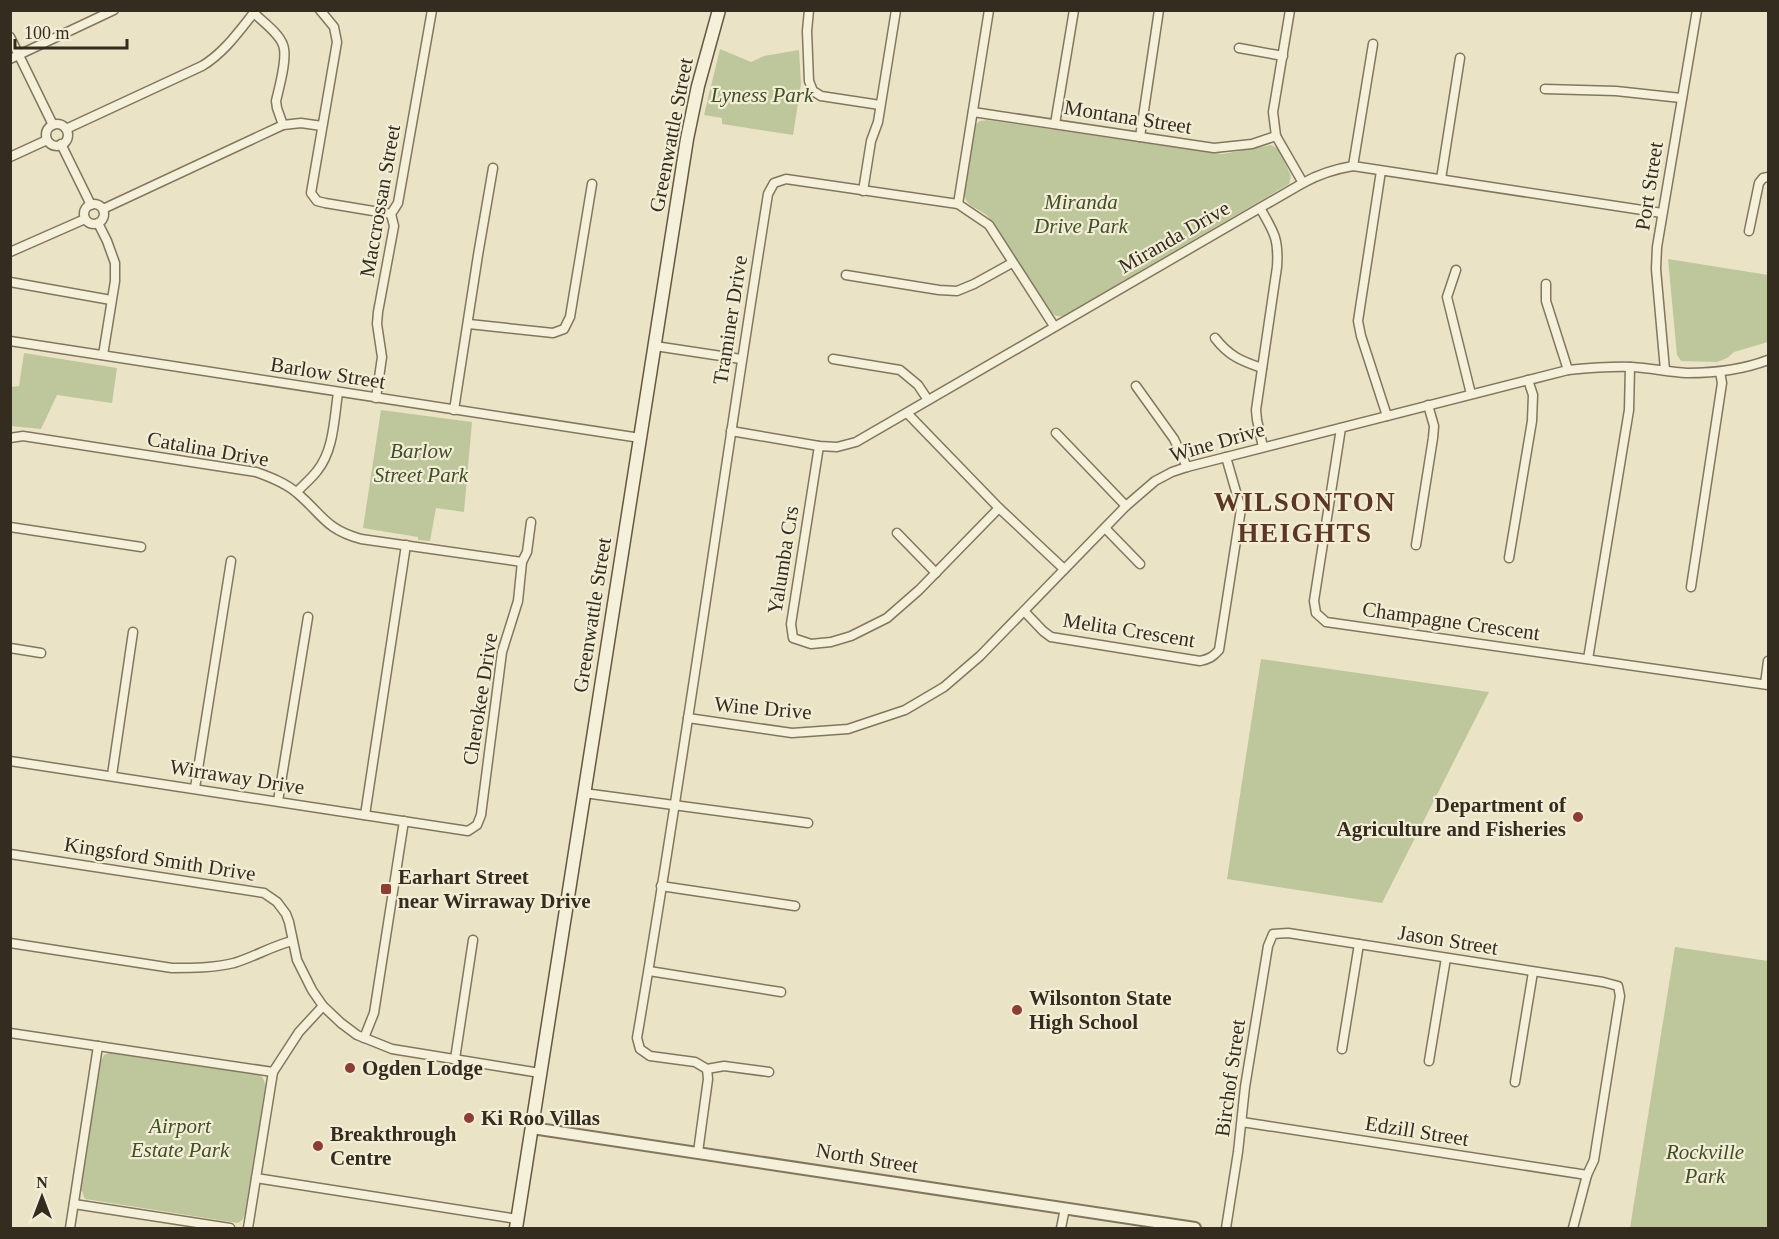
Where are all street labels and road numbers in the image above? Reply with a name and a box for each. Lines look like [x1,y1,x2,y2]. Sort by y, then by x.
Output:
street label: Greenwattle Street [644,56,698,214]
street label: Montana Street [1062,95,1194,139]
street label: Maccrossan Street [355,123,405,279]
street label: Port Street [1630,140,1668,232]
street label: Miranda Drive [1114,196,1234,278]
street label: Traminer Drive [708,254,752,386]
street label: Barlow Street [269,352,387,394]
street label: Wine Drive [1167,417,1267,467]
street label: Catalina Drive [145,426,271,472]
street label: Yalumba Crs [763,504,803,616]
street label: Greenwattle Street [568,536,616,694]
street label: Champagne Crescent [1361,597,1541,645]
street label: Melita Crescent [1061,608,1197,652]
street label: Cherokee Drive [458,631,502,767]
street label: Wine Drive [713,692,813,724]
street label: Wirraway Drive [168,754,306,800]
street label: Kingsford Smith Drive [62,832,258,886]
street label: Jason Street [1396,920,1500,960]
street label: Birchof Street [1210,1018,1250,1138]
street label: Edzill Street [1364,1111,1471,1151]
street label: North Street [814,1138,920,1178]

